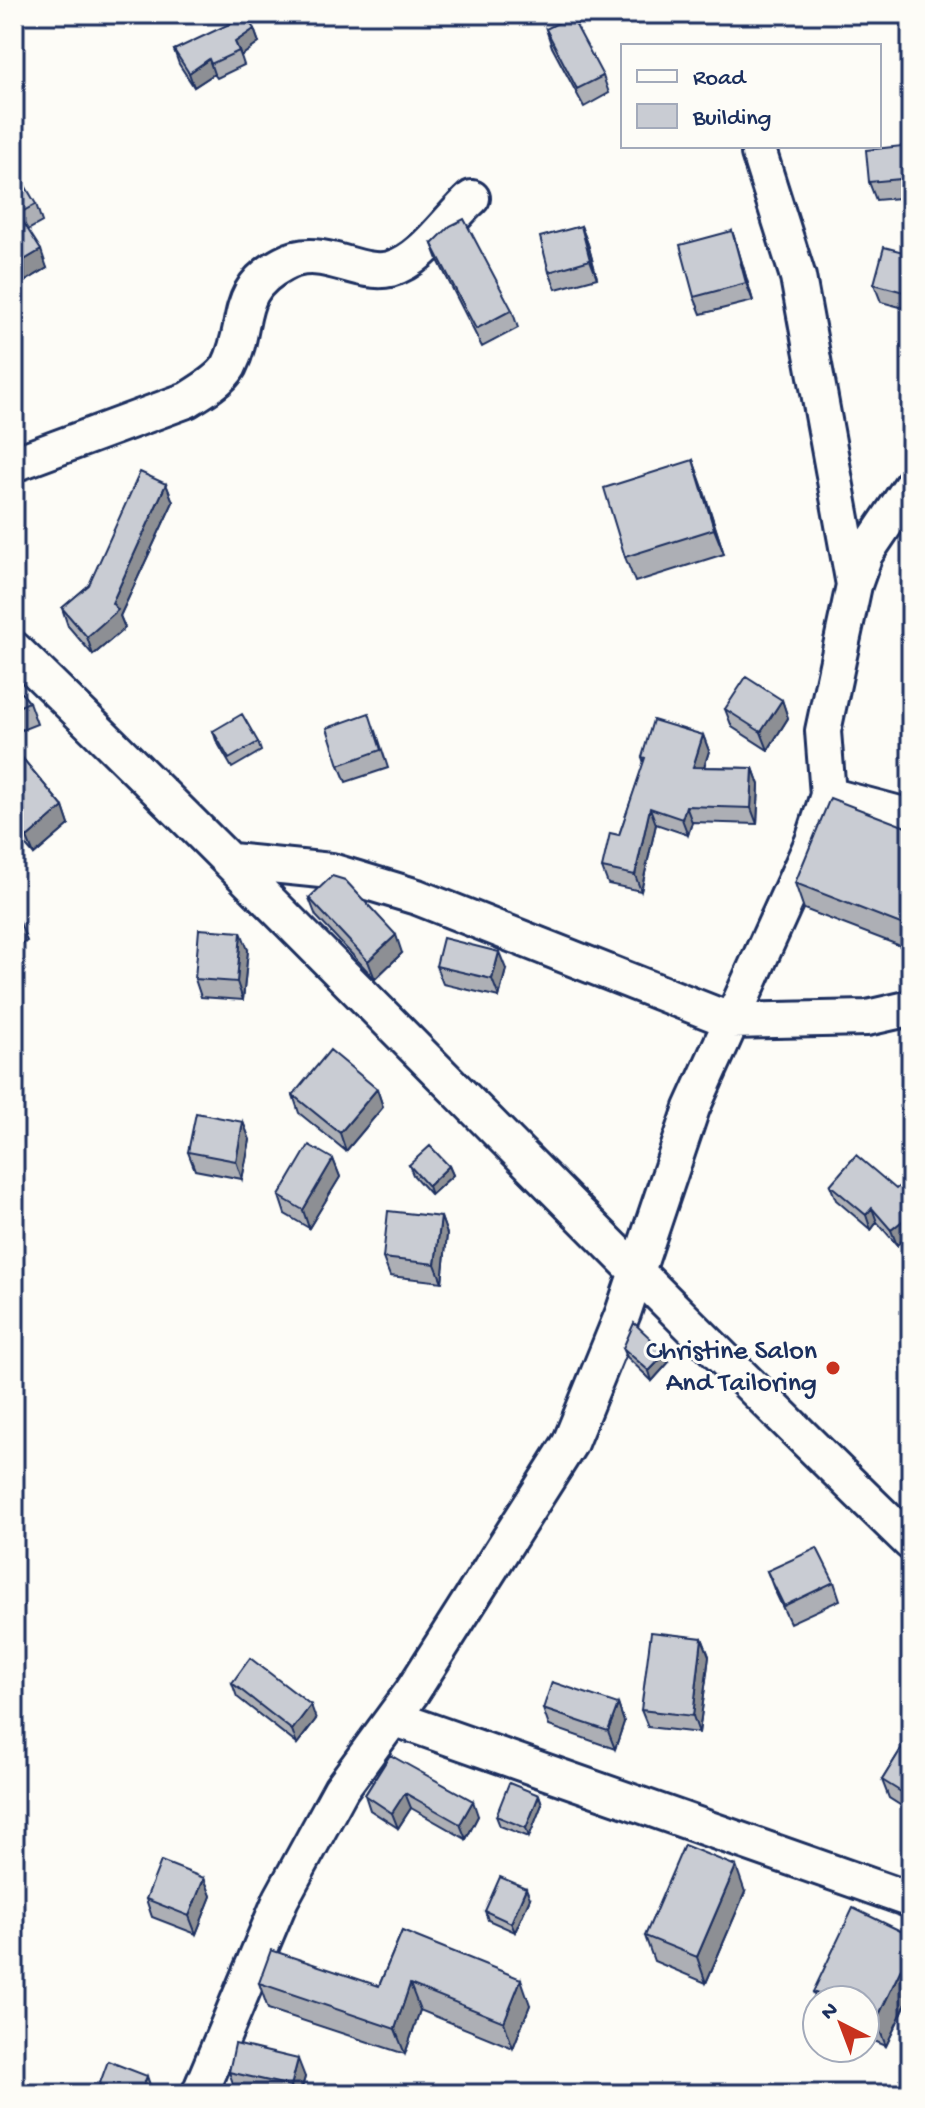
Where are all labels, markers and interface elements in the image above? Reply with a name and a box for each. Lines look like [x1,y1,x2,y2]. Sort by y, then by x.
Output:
legend [621,44,881,148]
text: Road [693,65,747,94]
text: Building [692,105,771,134]
place label: Christine Salon And Tailoring [646,1336,818,1401]
marker: Christine Salon And Tailoring [824,1359,842,1377]
north arrow [801,1984,881,2064]
text: N [816,1998,844,2027]

